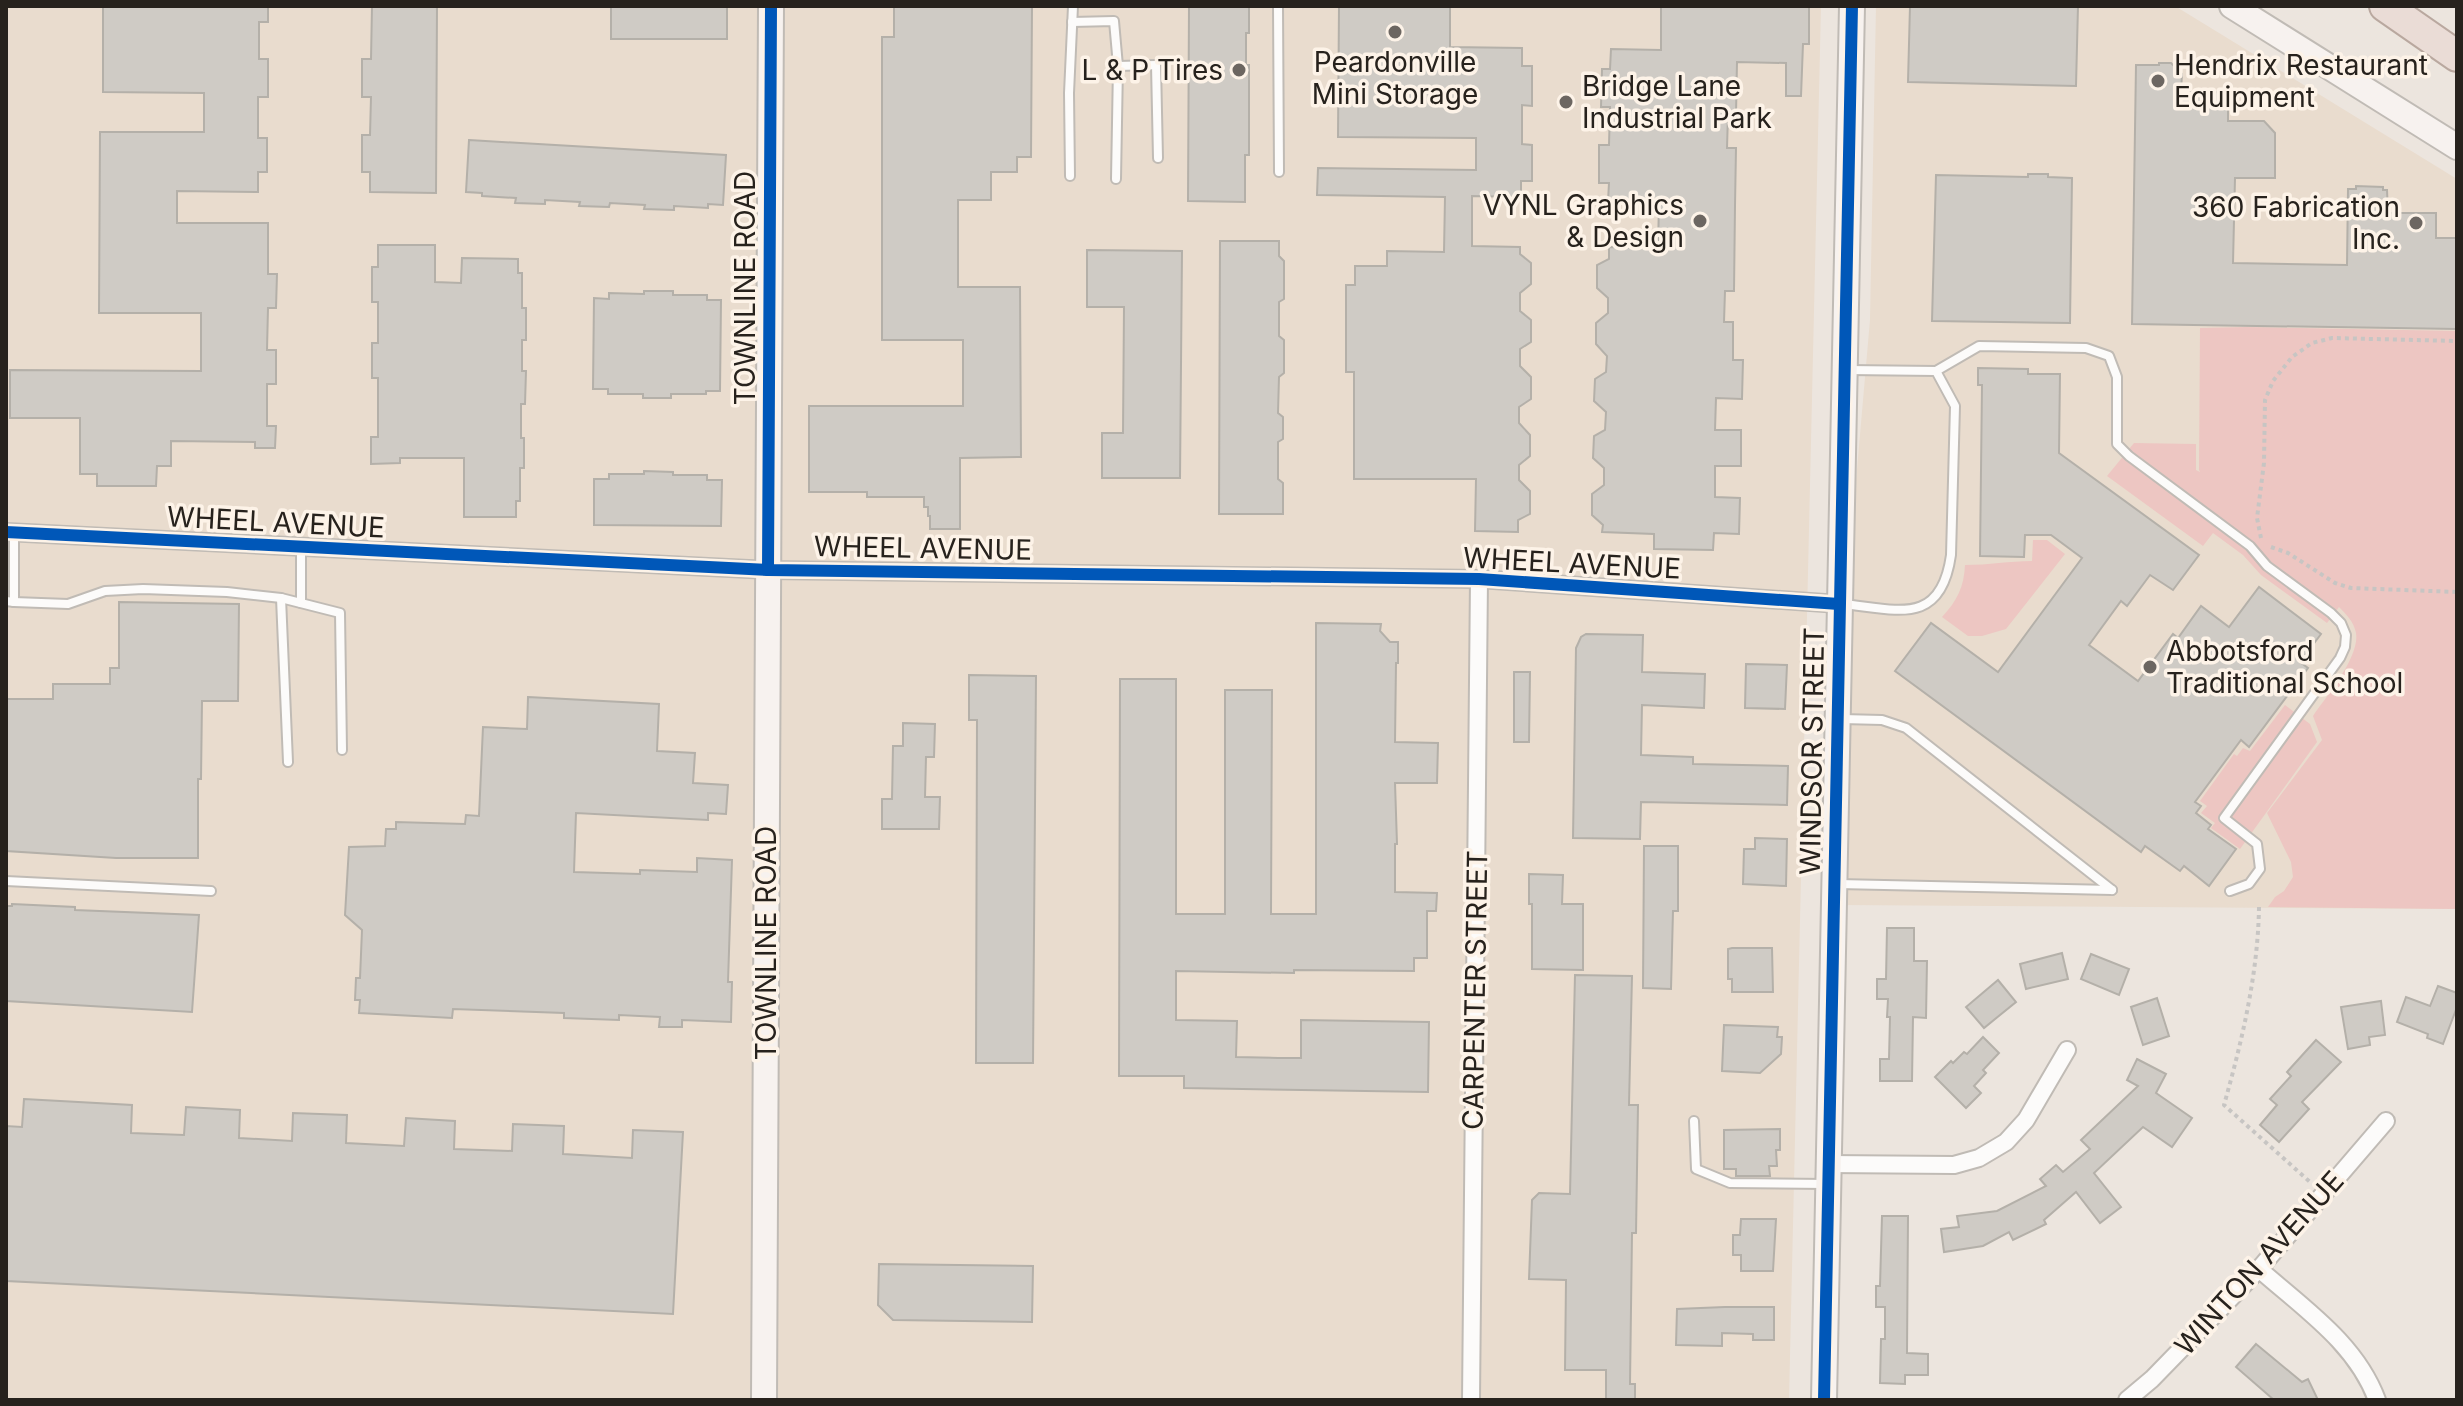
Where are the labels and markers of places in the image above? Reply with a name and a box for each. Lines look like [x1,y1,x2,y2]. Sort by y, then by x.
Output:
marker: Peardonville Mini Storage [1386,23,1404,41]
place label: Peardonville Mini Storage [1312,45,1478,111]
place label: Hendrix Restaurant Equipment [2174,48,2428,114]
place label: L & P Tires [1082,53,1223,87]
marker: L & P Tires [1230,61,1248,79]
place label: Bridge Lane Industrial Park [1582,69,1772,135]
marker: Hendrix Restaurant Equipment [2149,72,2167,90]
marker: Bridge Lane Industrial Park [1557,93,1575,111]
place label: VYNL Graphics & Design [1482,188,1684,254]
place label: 360 Fabrication Inc. [2192,190,2400,256]
marker: VYNL Graphics & Design [1691,212,1709,230]
marker: 360 Fabrication Inc. [2407,214,2425,232]
place label: Abbotsford Traditional School [2166,634,2403,700]
marker: Abbotsford Traditional School [2141,658,2159,676]

